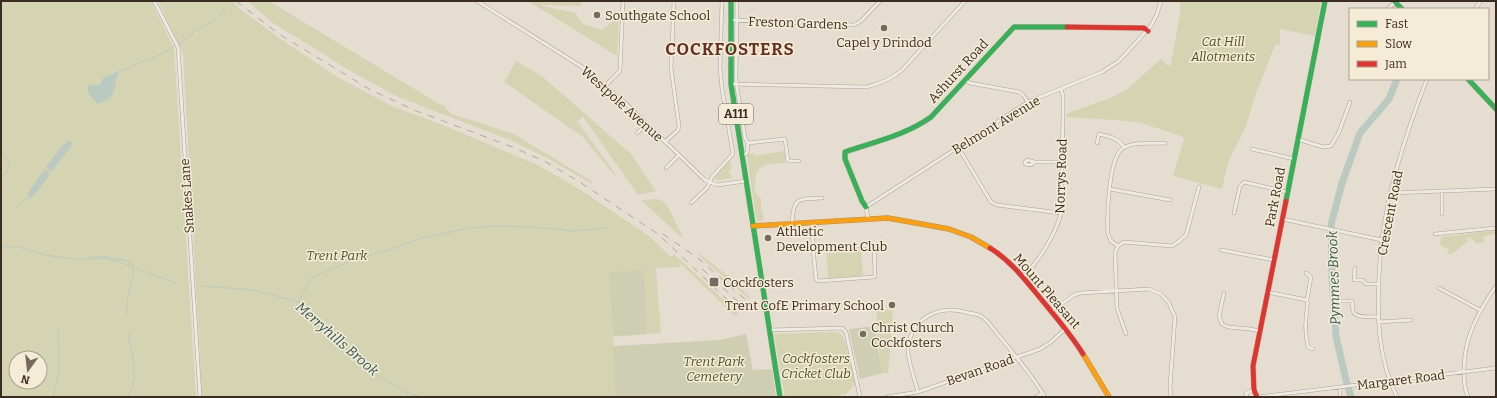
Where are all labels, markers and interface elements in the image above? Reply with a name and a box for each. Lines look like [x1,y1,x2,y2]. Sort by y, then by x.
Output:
place label: Southgate School [605,8,710,23]
legend [1349,8,1489,80]
marker: Southgate School [592,10,602,20]
street label: Freston Gardens [748,14,848,32]
text: Fast [1385,17,1409,31]
marker: Capel y Drindod [879,23,889,33]
park label: Cat Hill Allotments [1190,34,1255,64]
place label: Capel y Drindod [836,35,932,50]
street label: Ashurst Road [925,36,991,106]
text: Slow [1385,37,1412,51]
district label: COCKFOSTERS [665,39,795,60]
text: Jam [1384,57,1407,71]
street label: Westpole Avenue [578,63,666,145]
street label: Belmont Avenue [949,93,1043,157]
road number: A111 [719,104,753,124]
street label: Norrys Road [1052,138,1070,214]
street label: Snakes Lane [177,158,197,234]
street label: Park Road [1262,166,1288,228]
street label: Crescent Road [1374,169,1406,257]
place label: Athletic Development Club [776,224,887,254]
water label: Pymmes Brook [1324,230,1344,325]
marker: Athletic Development Club [763,233,773,243]
park label: Trent Park [307,248,368,263]
street label: Mount Pleasant [1010,251,1084,332]
place label: Cockfosters [723,275,794,290]
marker: Cockfosters [708,276,720,288]
water label: Merryhills Brook [292,298,382,380]
place label: Trent CofE Primary School [725,298,884,313]
marker: Trent CofE Primary School [887,300,897,310]
place label: Christ Church Cockfosters [871,320,954,350]
marker: Christ Church Cockfosters [858,329,868,339]
north arrow [8,350,48,390]
park label: Cockfosters Cricket Club [781,351,851,381]
street label: Bevan Road [944,351,1016,389]
park label: Trent Park Cemetery [684,354,745,384]
street label: Margaret Road [1356,367,1446,393]
text: N [19,372,31,387]

